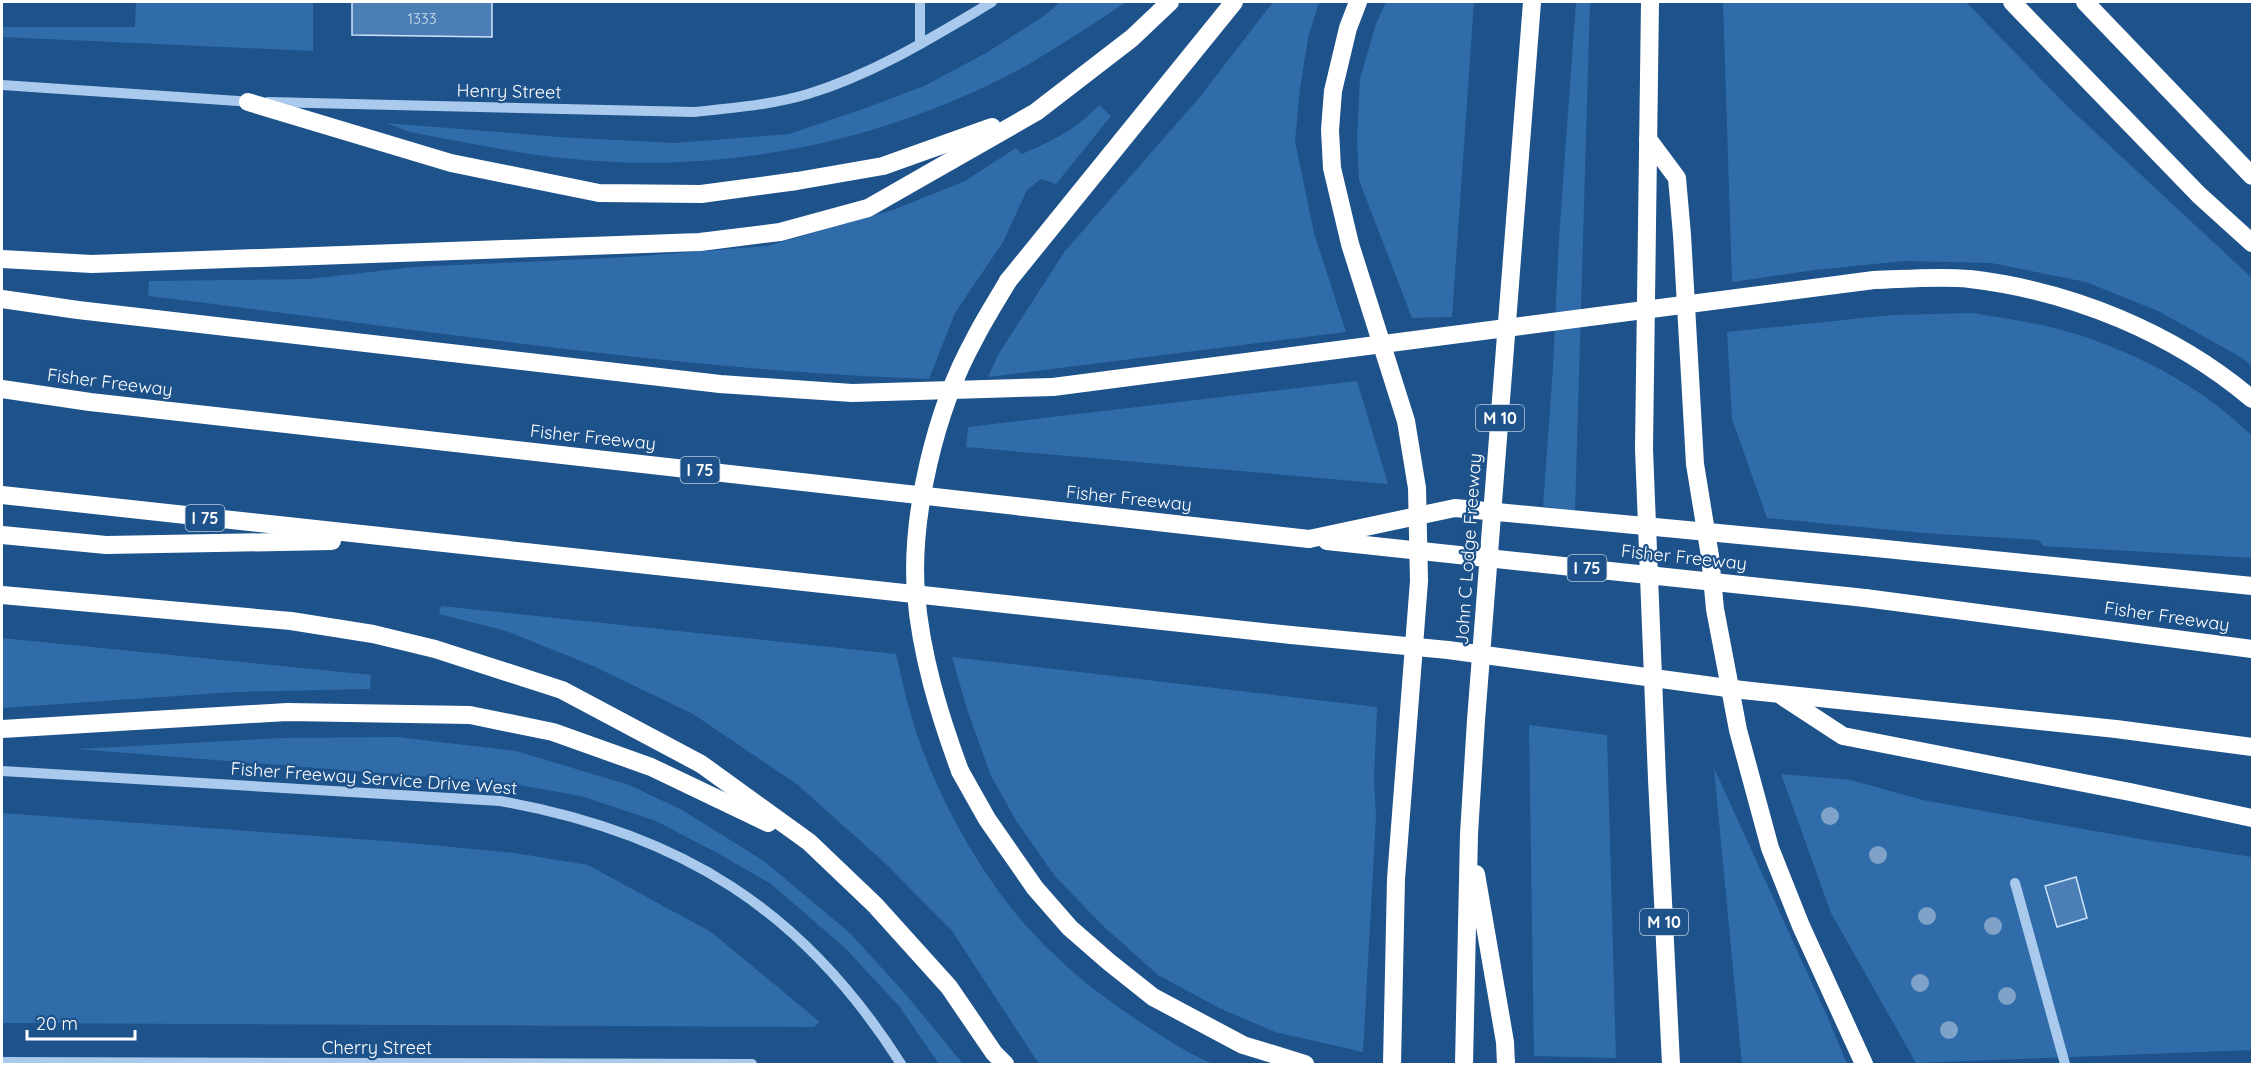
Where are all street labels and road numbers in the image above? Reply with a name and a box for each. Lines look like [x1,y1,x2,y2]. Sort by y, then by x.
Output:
street label: Henry Street [456,79,562,103]
street label: Fisher Freeway [46,363,174,401]
road number: M 10 [1476,405,1524,431]
street label: Fisher Freeway [529,419,657,455]
street label: John C Lodge Freeway [1450,452,1486,646]
road number: I 75 [680,457,720,483]
street label: Fisher Freeway [1065,480,1193,516]
road number: I 75 [186,505,224,531]
street label: Fisher Freeway [1620,539,1748,575]
road number: I 75 [1568,555,1606,581]
street label: Fisher Freeway [2103,596,2231,636]
street label: Fisher Freeway Service Drive West [230,757,518,799]
road number: M 10 [1640,909,1688,935]
street label: Cherry Street [322,1036,432,1059]

